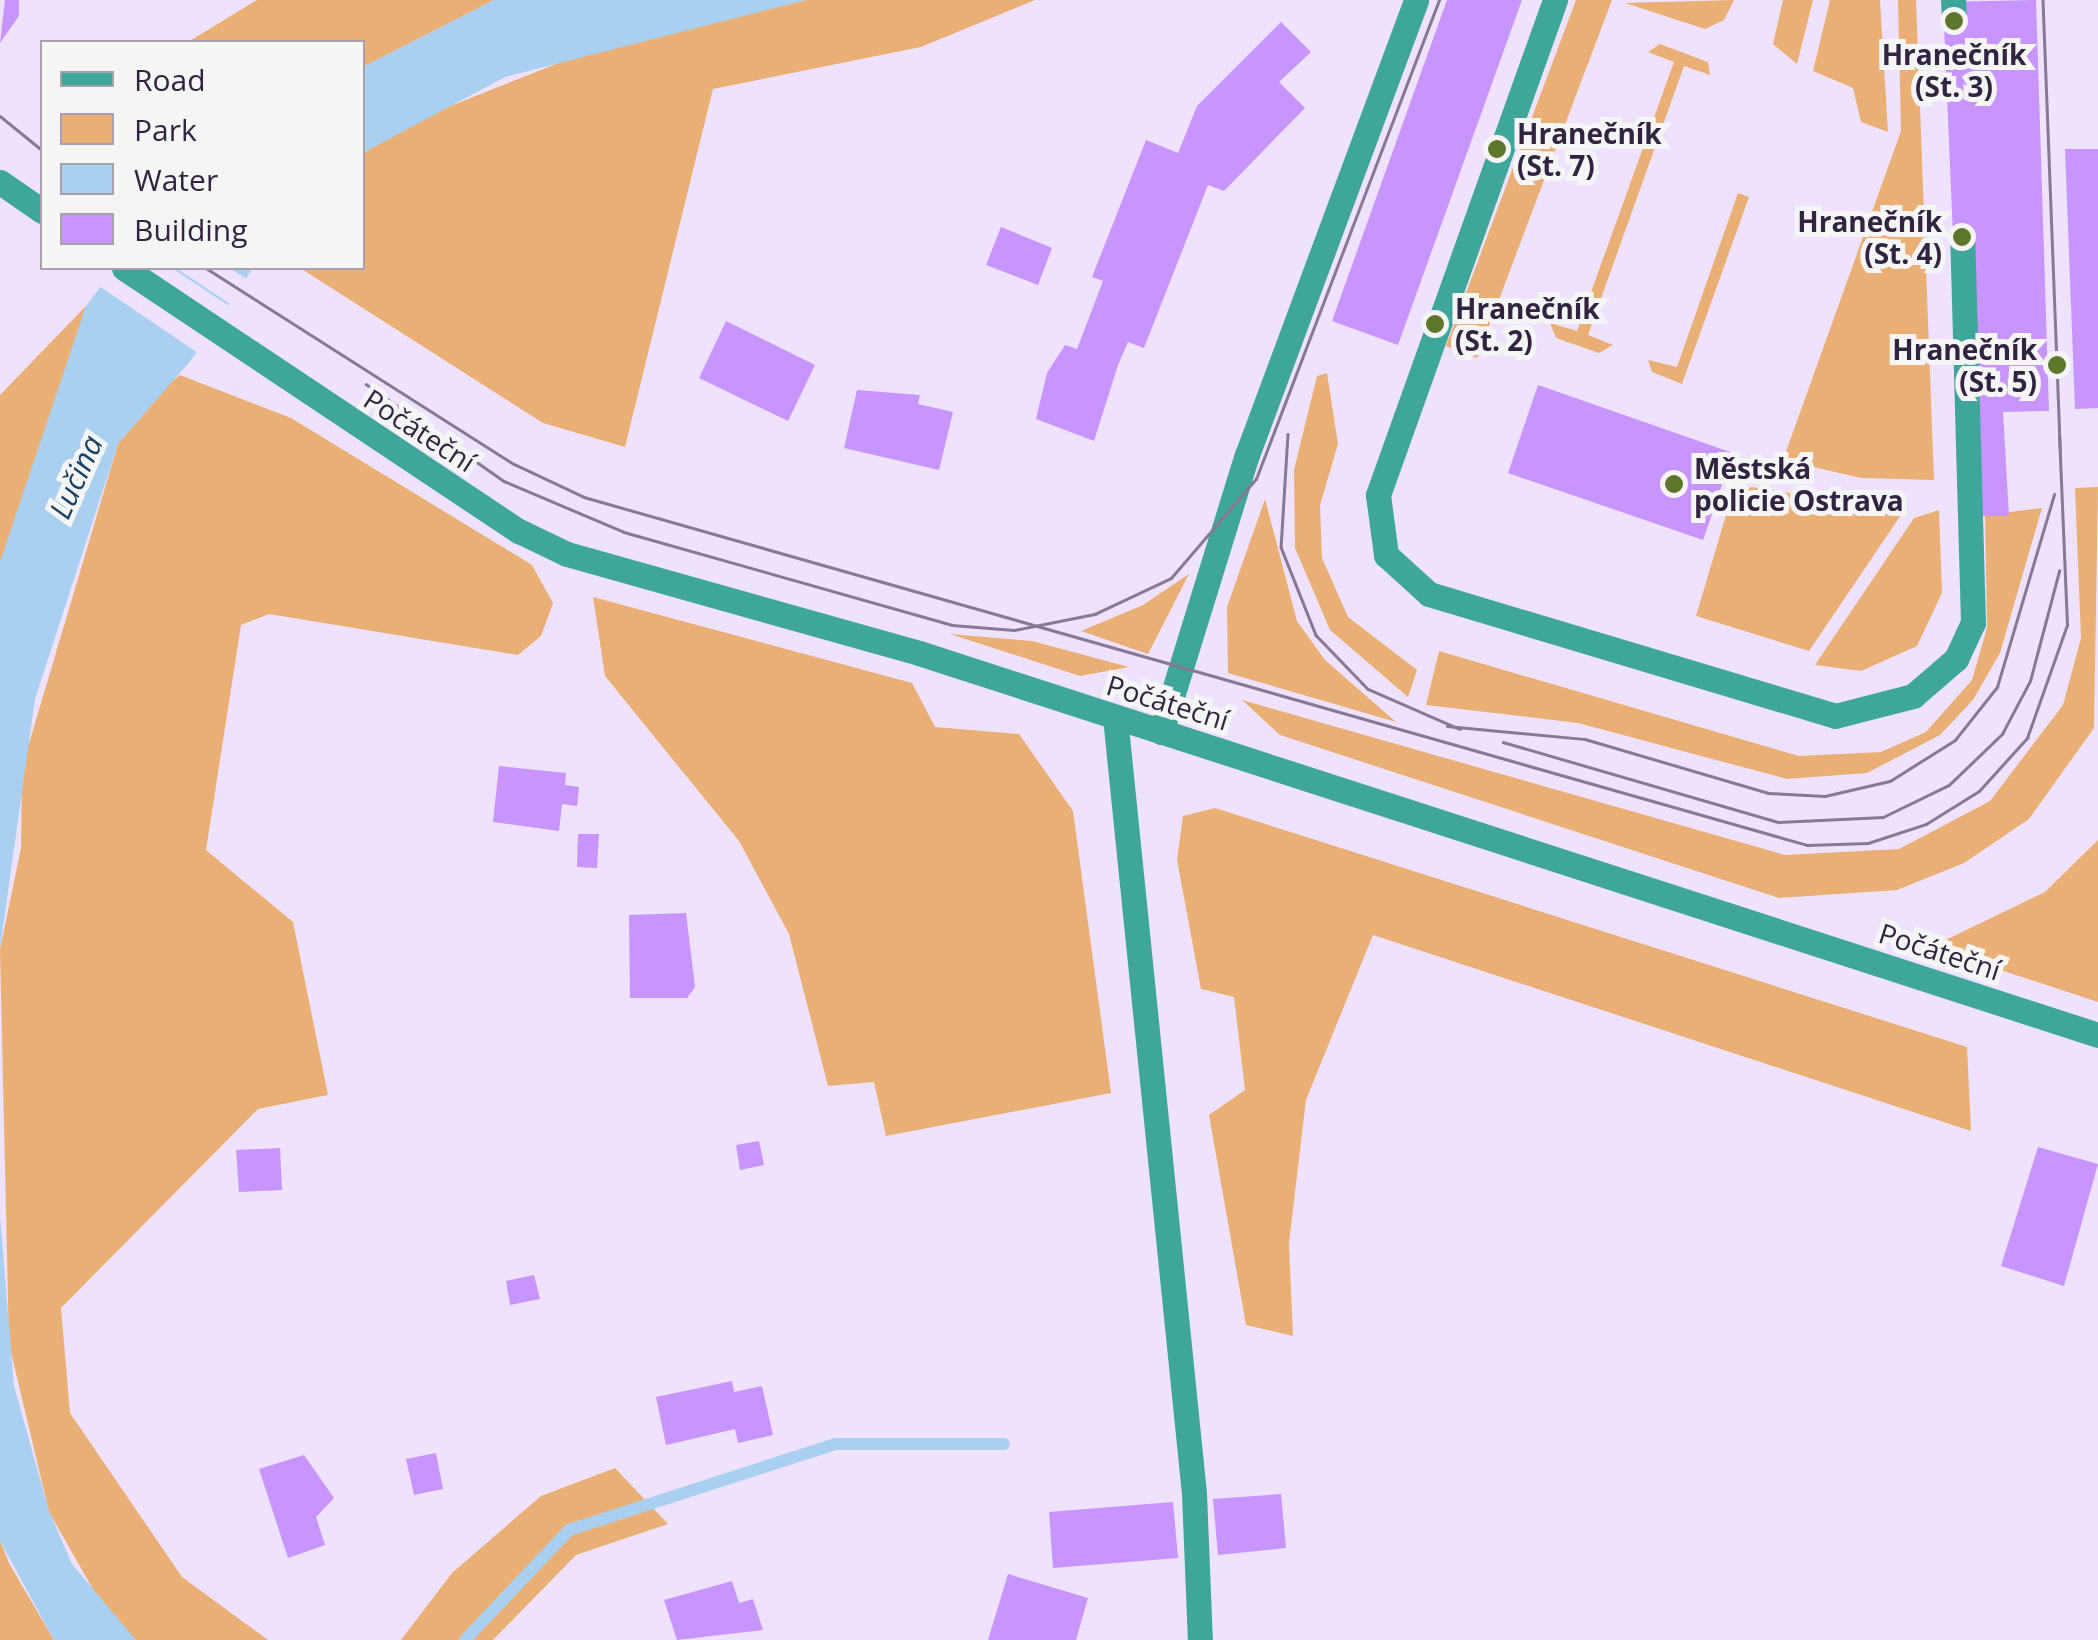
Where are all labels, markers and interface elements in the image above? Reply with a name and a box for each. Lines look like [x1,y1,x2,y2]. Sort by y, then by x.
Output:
marker: Hranečník (St. 3) [1943,10,1965,32]
place label: Hranečník (St. 3) [1882,37,2026,103]
legend [40,40,365,270]
text: Road [134,59,206,100]
text: Park [134,109,197,150]
place label: Hranečník (St. 7) [1517,116,1662,182]
marker: Hranečník (St. 7) [1486,138,1508,160]
text: Water [134,159,218,200]
place label: Hranečník (St. 4) [1797,204,1942,270]
text: Building [134,209,248,250]
marker: Hranečník (St. 4) [1951,226,1973,248]
place label: Hranečník (St. 2) [1455,291,1600,357]
marker: Hranečník (St. 2) [1424,313,1446,335]
place label: Hranečník (St. 5) [1892,332,2037,398]
marker: Hranečník (St. 5) [2046,354,2068,376]
street label: Počáteční [358,382,482,478]
water label: Lučina [42,430,110,524]
place label: Městská policie Ostrava [1694,451,1904,517]
marker: Městská policie Ostrava [1663,473,1685,495]
street label: Počáteční [1103,668,1233,736]
street label: Počáteční [1875,916,2005,986]

